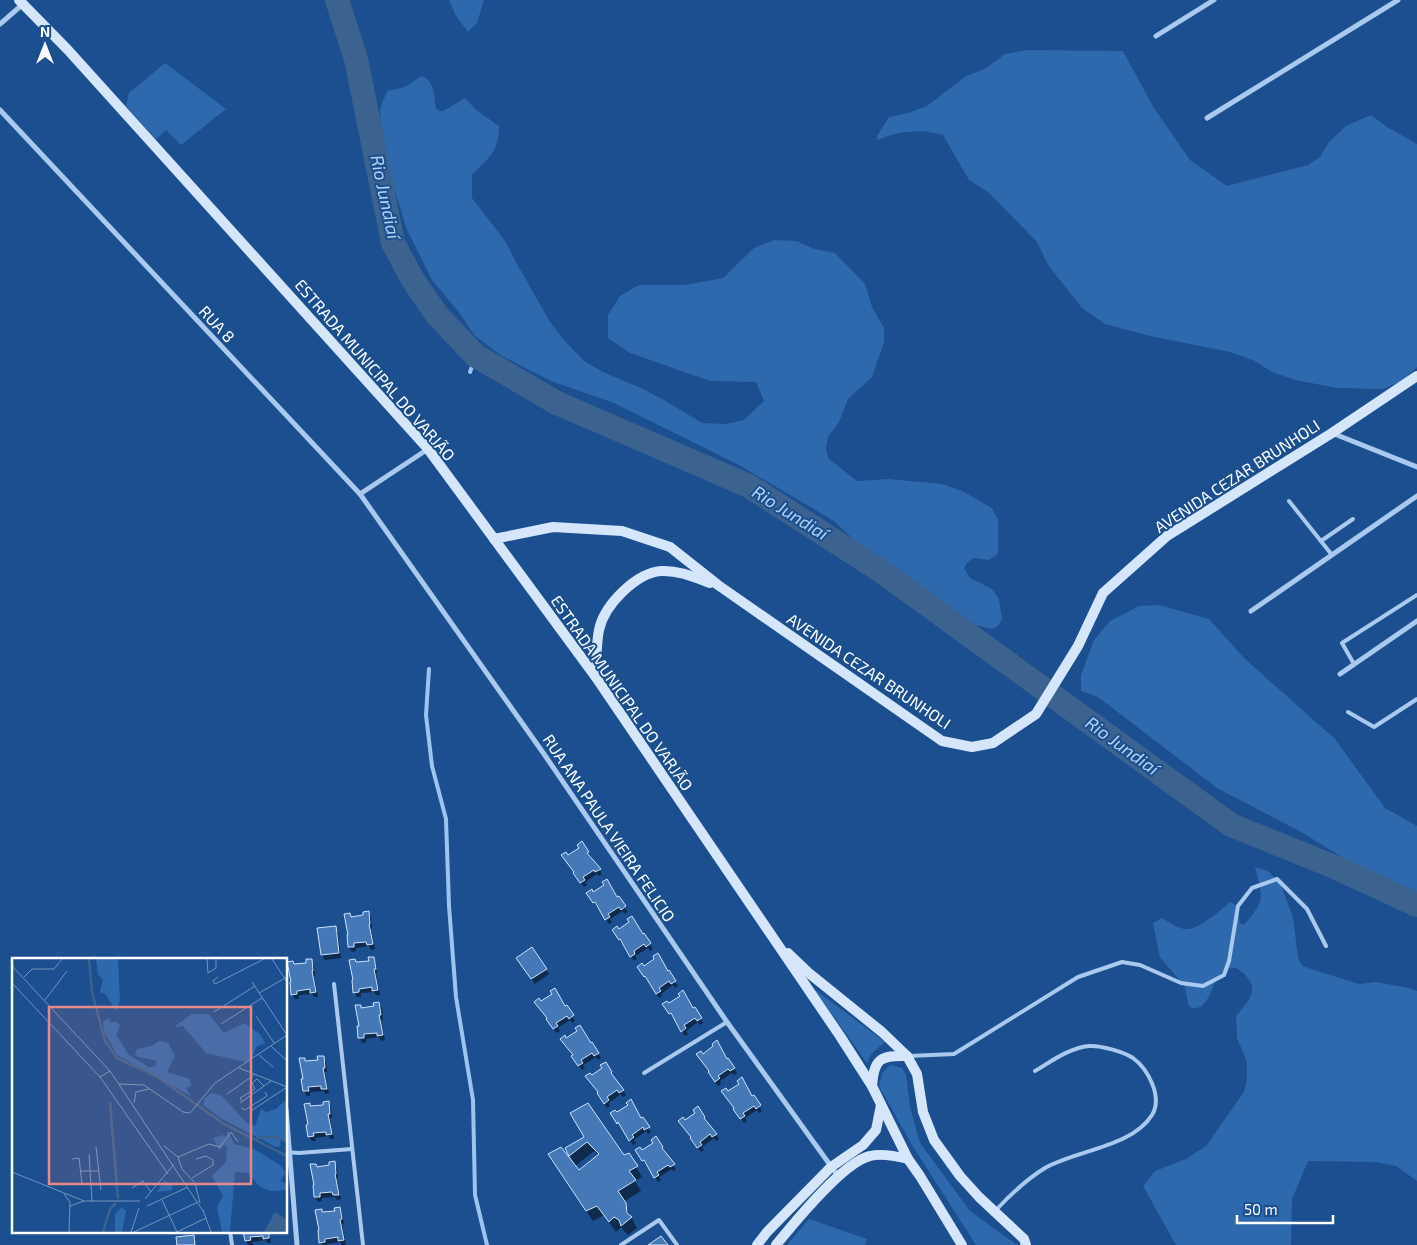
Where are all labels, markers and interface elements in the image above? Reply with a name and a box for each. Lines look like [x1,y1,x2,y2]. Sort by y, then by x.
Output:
north arrow [20,20,70,70]
text: N [40,23,50,40]
water label: Rio Jundiaí [366,153,406,242]
street label: ESTRADA MUNICIPAL DO VARJÃO [291,275,459,464]
street label: RUA 8 [196,301,239,346]
street label: AVENIDA CEZAR BRUNHOLI [1150,415,1323,536]
water label: Rio Jundiaí [748,480,834,545]
street label: ESTRADA MUNICIPAL DO VARJÃO [548,591,697,794]
street label: AVENIDA CEZAR BRUNHOLI [784,609,955,733]
water label: Rio Jundiaí [1082,711,1165,780]
street label: RUA ANA PAULA VIEIRA FELICIO [539,730,679,925]
inset map [12,958,288,1232]
scale bar [1237,1192,1333,1224]
text: 50 m [1244,1200,1278,1218]

